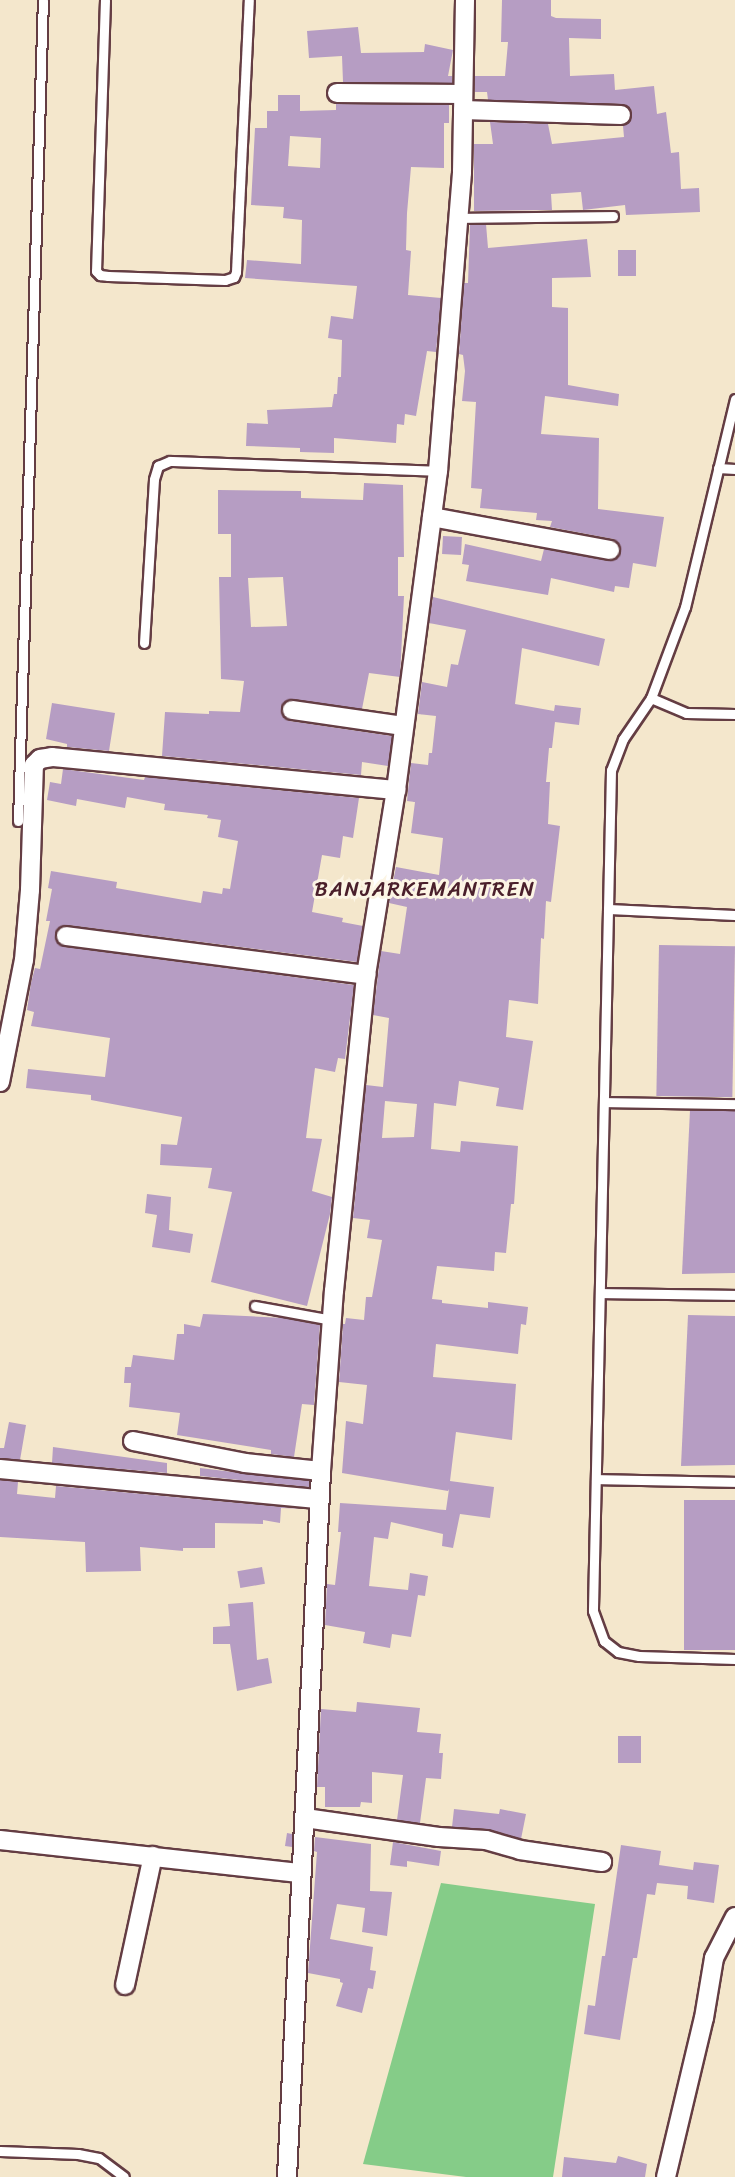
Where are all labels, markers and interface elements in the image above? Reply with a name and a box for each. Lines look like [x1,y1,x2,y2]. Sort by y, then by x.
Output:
district label: BANJARKEMANTREN [315,876,535,902]

